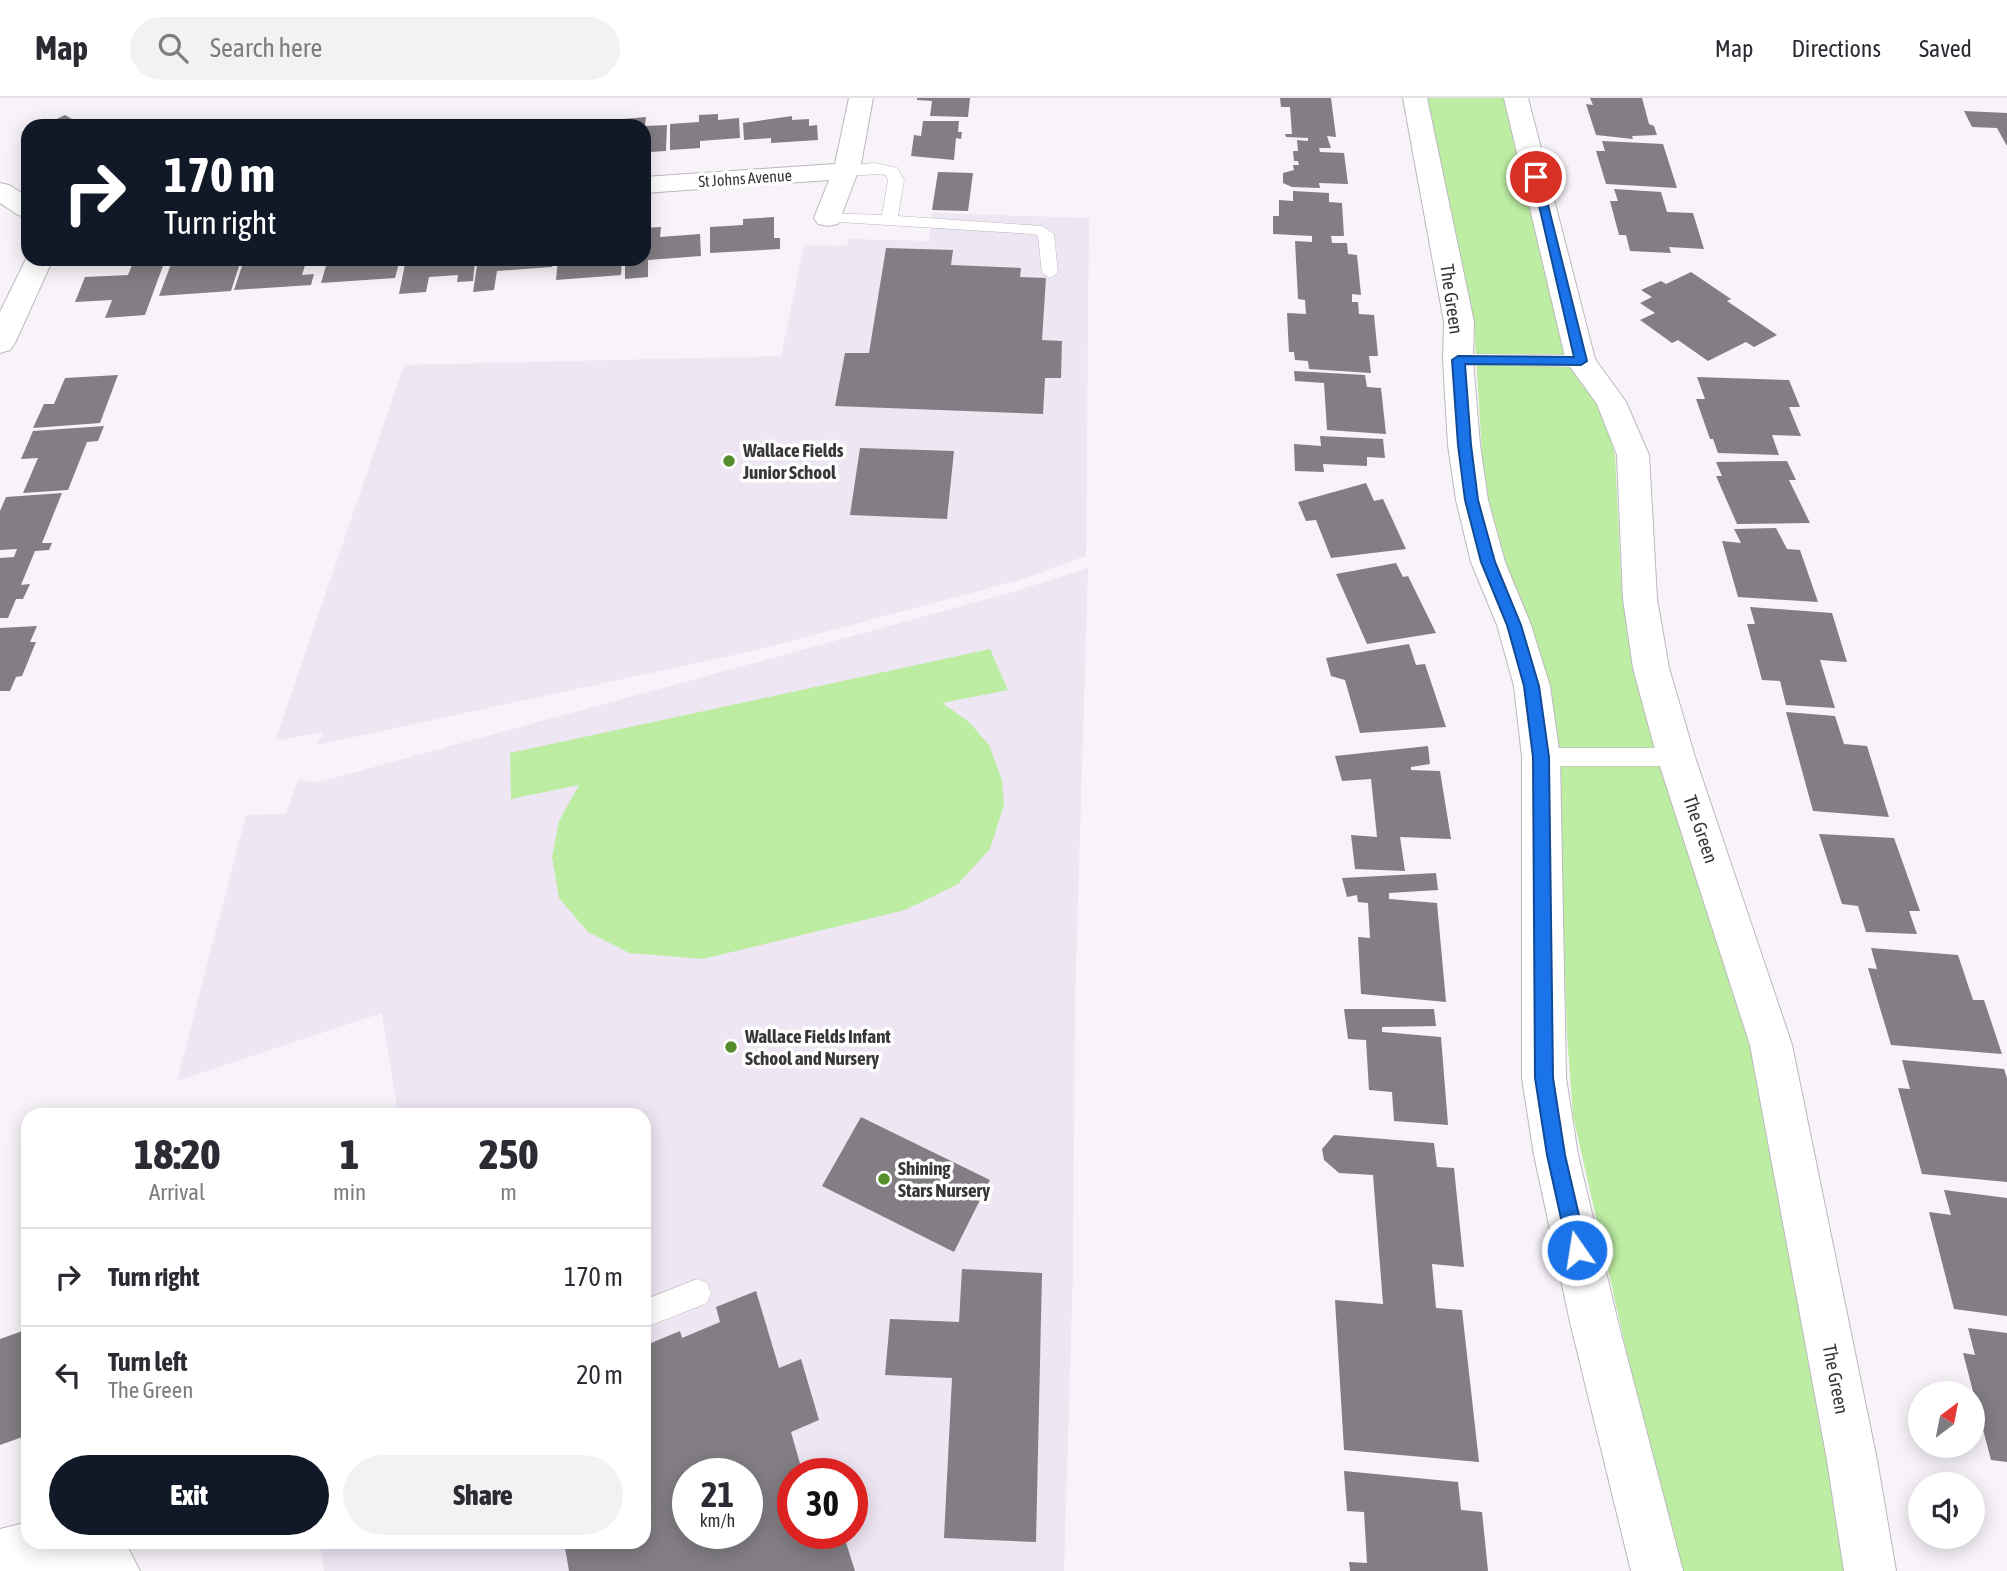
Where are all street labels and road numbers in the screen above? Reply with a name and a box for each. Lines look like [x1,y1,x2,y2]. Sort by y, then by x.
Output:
street label: St Johns Avenue [698,166,792,190]
street label: The Green [1436,263,1468,335]
street label: The Green [1679,792,1723,866]
street label: The Green [1818,1342,1854,1416]

